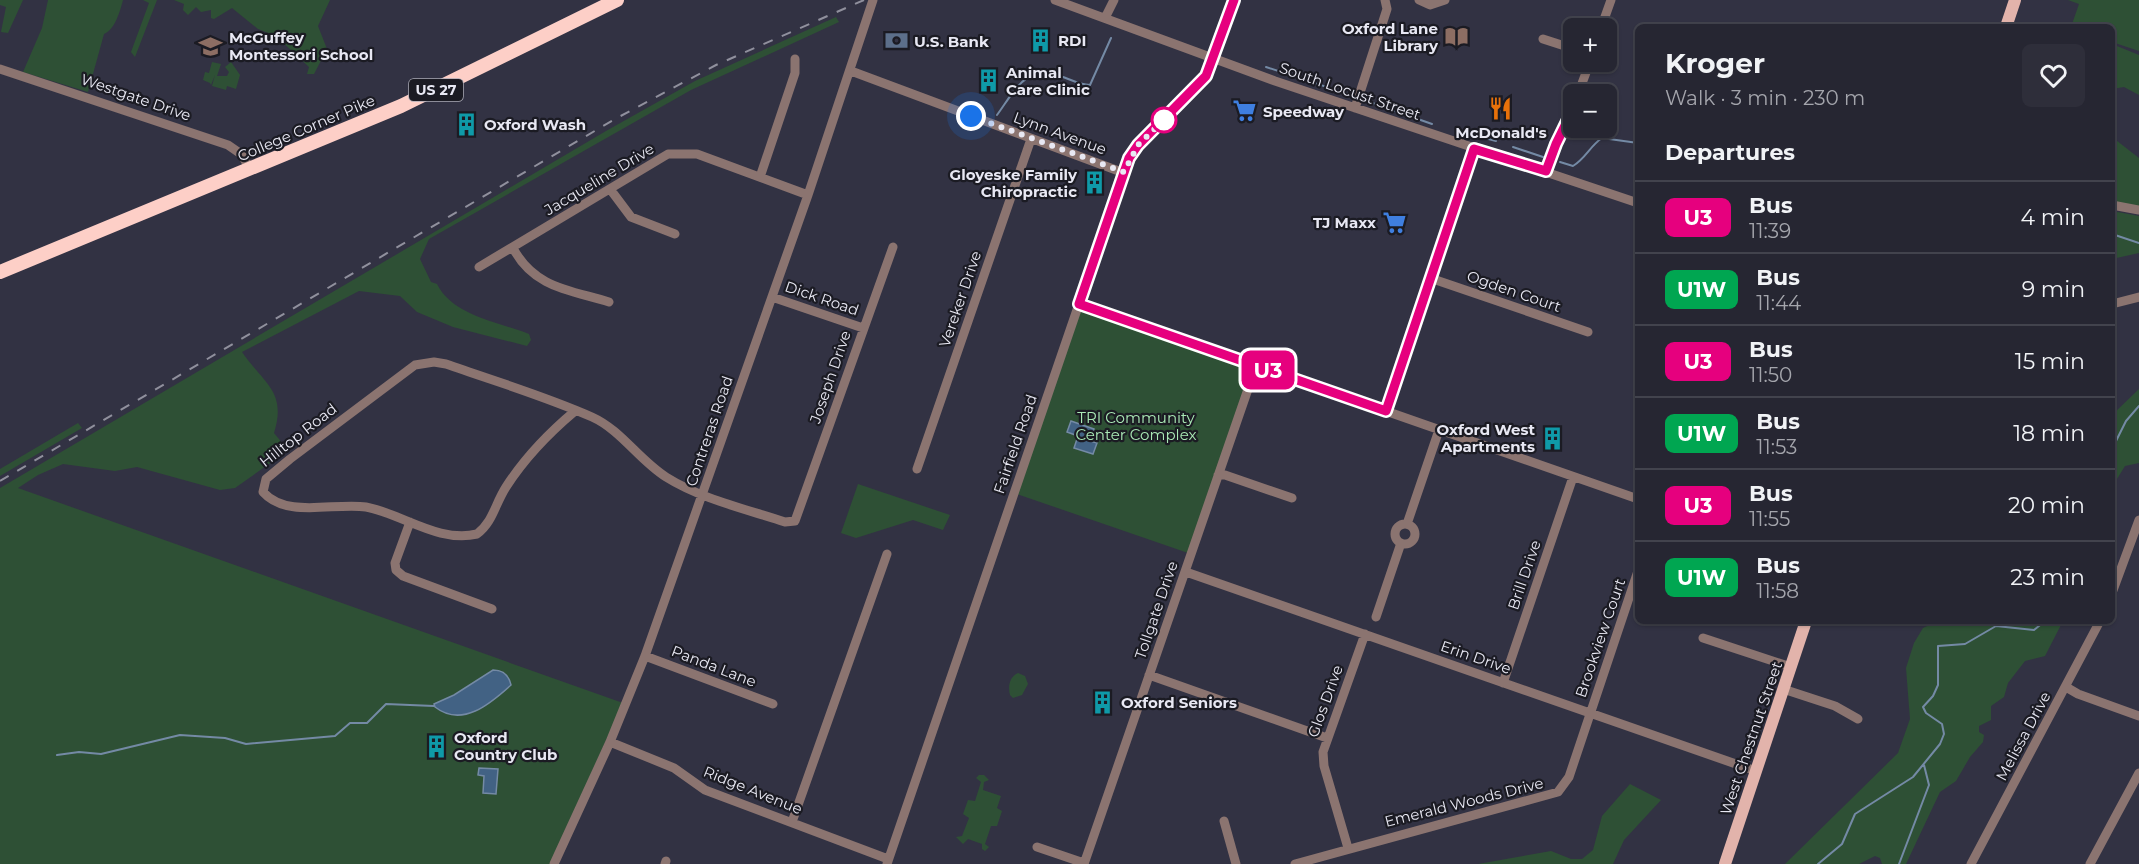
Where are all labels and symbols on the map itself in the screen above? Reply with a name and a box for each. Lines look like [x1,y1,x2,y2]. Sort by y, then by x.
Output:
place label: Oxford Lane Library [1342,19,1439,55]
library icon: Oxford Lane Library [1443,24,1469,50]
building icon: RDI [1027,27,1053,53]
place label: McGuffey Montessori School [229,28,373,64]
bank icon: U.S. Bank [883,28,909,54]
place label: RDI [1058,31,1086,50]
place label: U.S. Bank [914,32,989,51]
school or university icon: McGuffey Montessori School [198,33,224,59]
street label: South Locust Street [1277,58,1423,124]
place label: Animal Care Clinic [1005,63,1090,99]
building icon: Animal Care Clinic [975,68,1001,94]
street label: Westgate Drive [78,69,194,125]
road number: US 27 [409,79,463,101]
street label: College Corner Pike [234,90,378,166]
restaurant icon: McDonald's [1488,95,1514,121]
supermarket icon: Speedway [1232,98,1258,124]
your location [956,101,986,131]
place label: Speedway [1263,102,1345,121]
street label: Lynn Avenue [1011,107,1109,159]
unlabelled marker [1151,107,1177,133]
building icon: Oxford Wash [453,111,479,137]
place label: Oxford Wash [484,115,586,134]
place label: McDonald's [1455,123,1547,142]
street label: Jacqueline Drive [540,139,657,220]
place label: Gloyeske Family Chiropractic [950,165,1078,201]
building icon: Gloyeske Family Chiropractic [1082,170,1108,196]
supermarket icon: TJ Maxx [1381,209,1407,235]
place label: TJ Maxx [1313,213,1376,232]
street label: Vereker Drive [935,248,985,350]
street label: Ogden Court [1464,266,1564,316]
street label: Dick Road [783,277,861,319]
street label: Joseph Drive [805,328,855,427]
line badge: U3 [1241,350,1295,389]
street label: Contreras Road [681,373,737,489]
street label: Fairfield Road [989,392,1041,496]
street label: Hilltop Road [256,399,340,471]
park label: TRI Community Center Complex [1076,408,1196,444]
place label: Oxford West Apartments [1437,420,1535,456]
building icon: Oxford West Apartments [1540,425,1566,451]
street label: Brill Drive [1503,538,1545,612]
street label: Tollgate Drive [1130,558,1182,662]
street label: Brookview Court [1571,576,1629,700]
street label: Erin Drive [1438,636,1514,678]
street label: Panda Lane [669,641,759,691]
street label: West Chestnut Street [1716,659,1786,817]
street label: Glos Drive [1303,662,1347,740]
street label: Melissa Drive [1992,688,2054,784]
building icon: Oxford Seniors [1090,689,1116,715]
place label: Oxford Seniors [1121,693,1237,712]
place label: Oxford Country Club [454,728,557,764]
building icon: Oxford Country Club [423,733,449,759]
street label: Ridge Avenue [701,762,805,818]
street label: Emerald Woods Drive [1383,773,1545,831]

